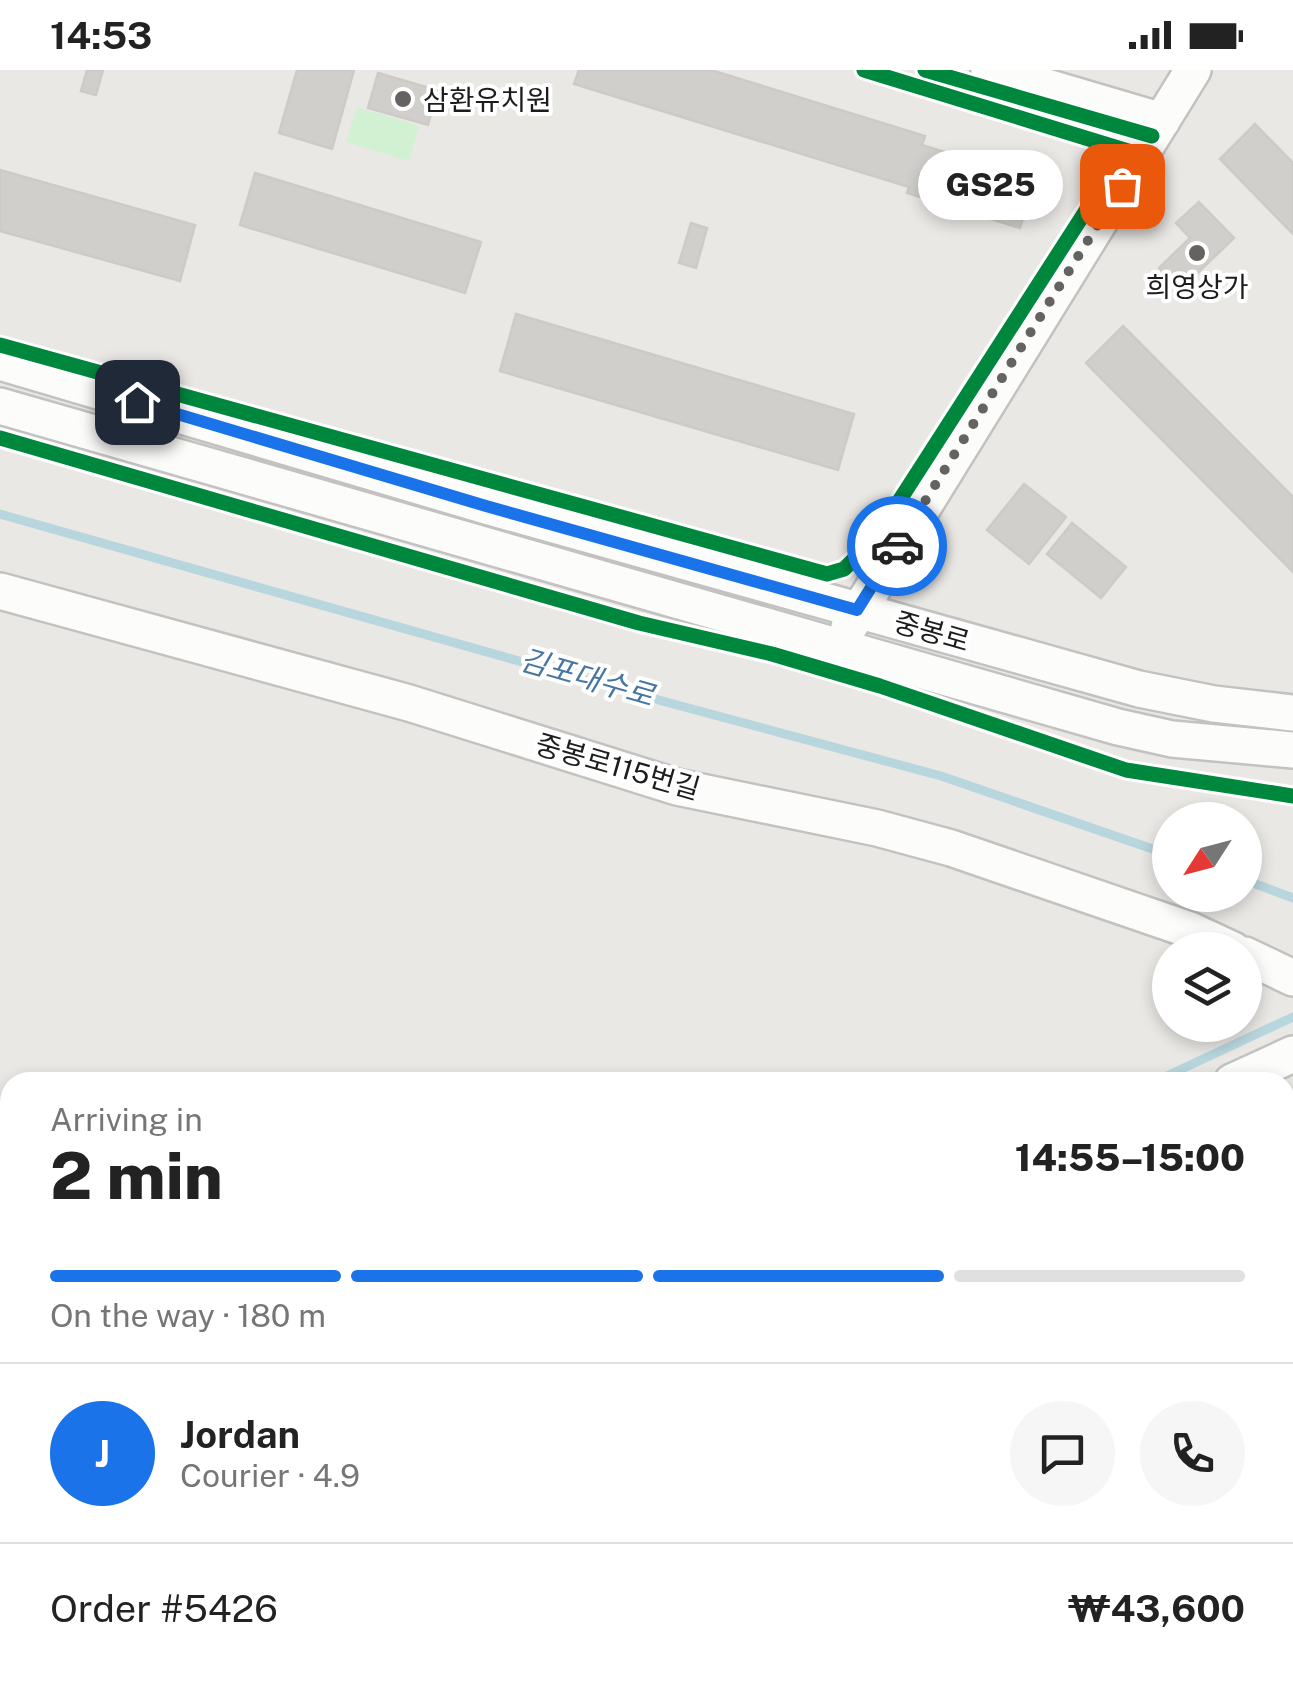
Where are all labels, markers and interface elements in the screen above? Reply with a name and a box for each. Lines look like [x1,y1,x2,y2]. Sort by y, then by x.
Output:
text: 14:53 [50,13,152,58]
place label: 삼환유치원 [423,83,552,116]
marker: 삼환유치원 [392,88,414,110]
pin [1080,144,1165,229]
callout: GS25 [917,151,1062,221]
icon: bag [1095,159,1150,214]
text: GS25 [945,166,1036,203]
marker: 희영상가 [1186,242,1208,264]
place label: 희영상가 [1145,270,1249,303]
pin [95,360,180,445]
icon: home [110,375,165,430]
courier [847,496,947,596]
icon: car [870,519,925,574]
street label: 중봉로 [890,604,974,658]
water label: 김포대수로 [516,641,660,714]
street label: 중봉로115번길 [532,727,704,805]
north arrow [1152,802,1262,912]
map controls [1152,802,1262,1042]
button: layers [1152,932,1262,1042]
text: Arriving in [50,1101,203,1138]
text: 14:55–15:00 [1015,1135,1245,1180]
text: 2 min [50,1137,223,1214]
text: On the way · 180 m [50,1297,326,1334]
button: chat [1010,1401,1115,1506]
button: phone [1140,1401,1245,1506]
text: Jordan [180,1412,300,1457]
text: J [95,1431,110,1476]
text: Courier · 4.9 [180,1457,360,1494]
text: Order #5426 [50,1586,278,1631]
text: ₩43,600 [1068,1586,1245,1631]

